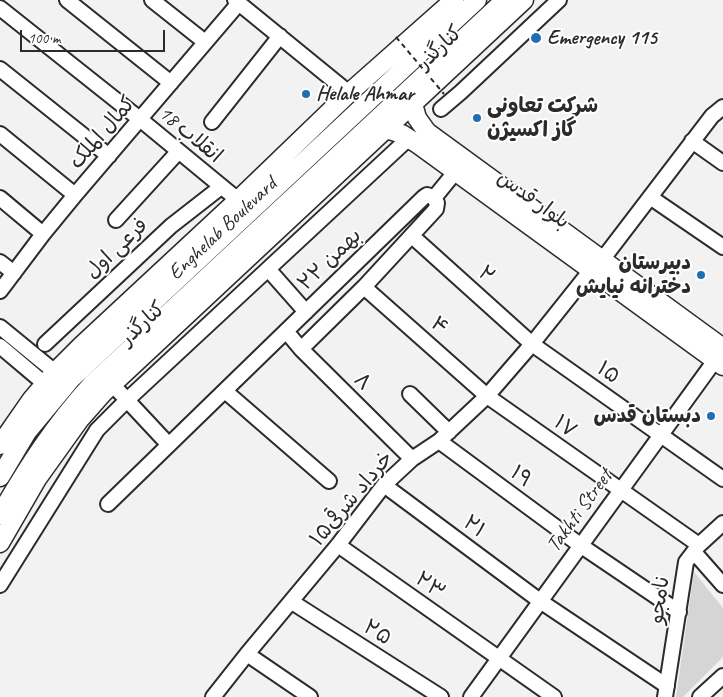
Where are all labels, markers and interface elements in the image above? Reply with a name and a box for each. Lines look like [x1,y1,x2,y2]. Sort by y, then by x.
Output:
scale bar [22,20,168,52]
street label: کنارگذر [412,21,468,75]
place label: Emergency 115 [547,25,657,51]
text: 100 m [28,29,60,48]
marker: Emergency 115 [529,31,543,45]
place label: Helale Ahmar [316,81,414,107]
marker: Helale Ahmar [300,88,312,100]
street label: کمال الملک [64,91,142,175]
place label: شرکت تعاونی گاز اکسیژن [487,93,598,143]
street label: انقلاب 18 [153,101,227,169]
marker: شرکت تعاونی گاز اکسیژن [471,112,483,124]
street label: بلوار قدس [492,165,574,235]
street label: Enghelab Boulevard [164,172,282,286]
street label: فرعی اول [80,213,154,285]
street label: ۲۲ بهمن [293,224,367,296]
place label: دبیرستان دخترانه نیایش [576,250,691,300]
street label: ۲ [472,261,500,289]
marker: دبیرستان دخترانه نیایش [695,269,707,281]
street label: کنارگذر [115,297,171,351]
street label: ۴ [425,311,453,341]
street label: ۱۵ [592,356,624,390]
street label: ۸ [348,368,376,396]
place label: دبستان قدس [594,403,701,429]
street label: ۱۷ [549,410,581,444]
marker: دبستان قدس [705,410,717,422]
street label: ۱۵خرداد شرقی [305,446,399,552]
street label: ۱۹ [505,461,537,493]
street label: Takhti Street [542,465,618,557]
street label: ۲۱ [458,510,490,544]
street label: ۲۳ [410,567,450,605]
street label: نامجو [644,575,676,625]
street label: ۲۵ [358,615,396,651]

